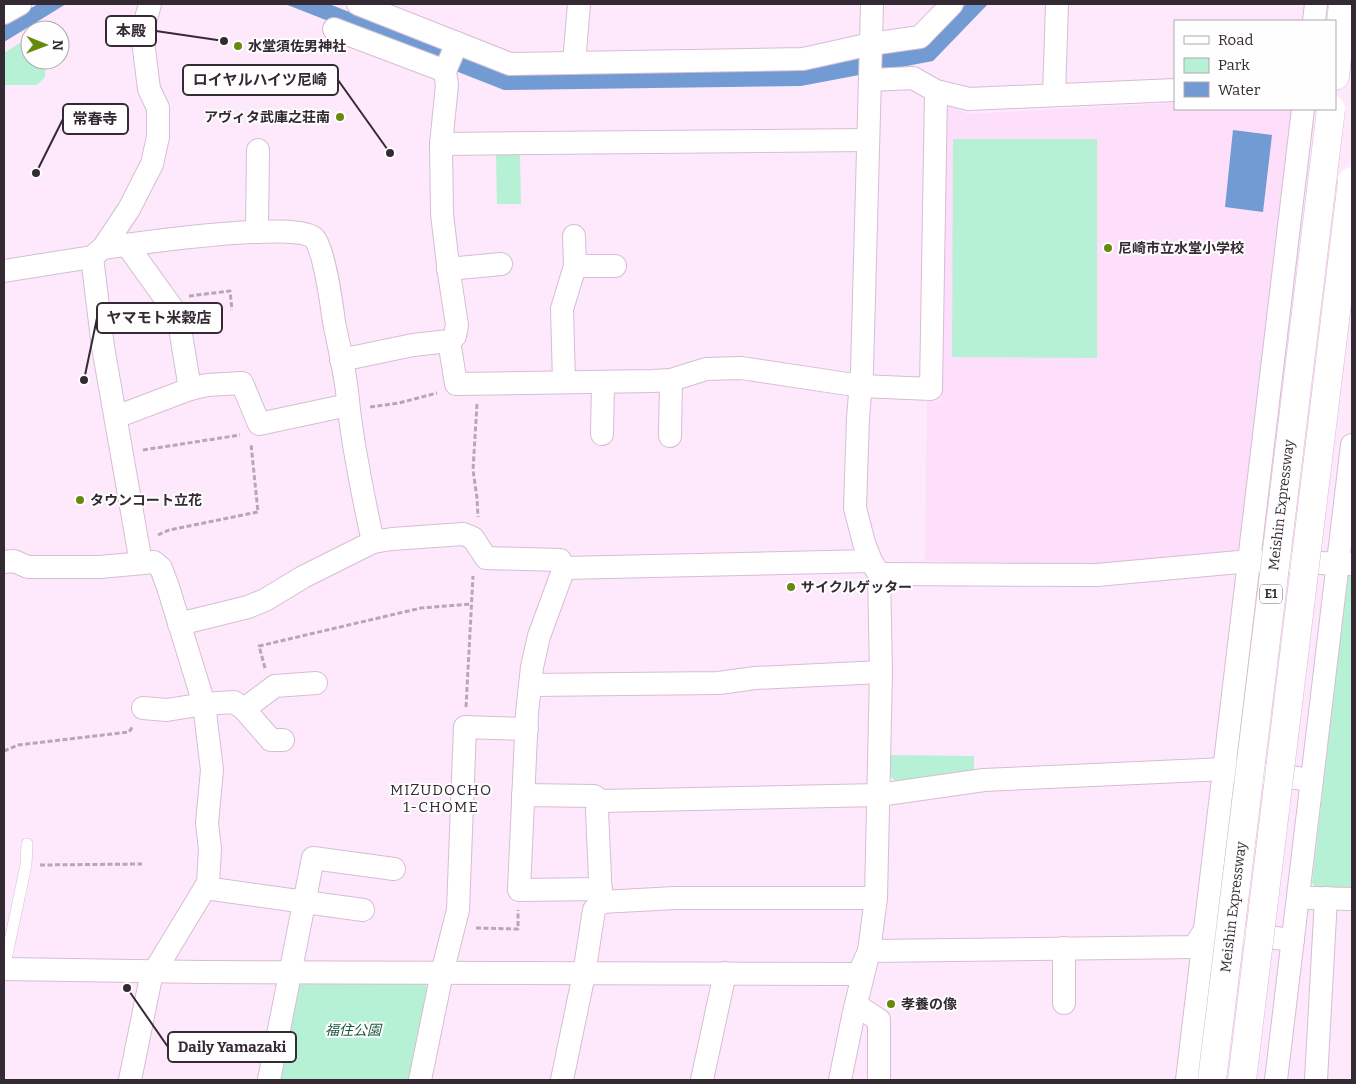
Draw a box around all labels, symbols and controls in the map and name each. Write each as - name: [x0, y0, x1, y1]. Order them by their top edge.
- callout: 本殿: [106, 16, 156, 46]
- north arrow: [20, 20, 70, 70]
- legend: [1174, 20, 1336, 110]
- text: 本殿: [116, 22, 146, 40]
- text: Road: [1218, 31, 1253, 49]
- place label: 水堂須佐男神社: [248, 38, 346, 55]
- text: N: [49, 40, 66, 51]
- marker: 水堂須佐男神社: [232, 40, 244, 52]
- text: Park: [1218, 56, 1250, 74]
- callout: ロイヤルハイツ尼崎: [183, 65, 338, 95]
- text: ロイヤルハイツ尼崎: [193, 71, 327, 89]
- text: Water: [1218, 81, 1261, 99]
- callout: 常春寺: [63, 104, 128, 134]
- place label: アヴィタ武庫之荘南: [204, 109, 330, 126]
- text: 常春寺: [72, 110, 118, 128]
- marker: アヴィタ武庫之荘南: [334, 111, 346, 123]
- place label: 尼崎市立水堂小学校: [1118, 240, 1244, 257]
- marker: 尼崎市立水堂小学校: [1102, 242, 1114, 254]
- callout: ヤマモト米穀店: [97, 303, 222, 333]
- text: ヤマモト米穀店: [106, 309, 212, 327]
- street label: Meishin Expressway: [1265, 438, 1298, 571]
- place label: タウンコート立花: [90, 492, 202, 509]
- marker: タウンコート立花: [74, 494, 86, 506]
- place label: サイクルゲッター: [801, 579, 912, 596]
- marker: サイクルゲッター: [785, 581, 797, 593]
- road number: E1: [1260, 584, 1282, 604]
- district label: MIZUDOCHO 1-CHOME: [390, 781, 492, 816]
- street label: Meishin Expressway: [1217, 840, 1250, 973]
- place label: 孝養の像: [901, 996, 957, 1013]
- marker: 孝養の像: [885, 998, 897, 1010]
- park label: 福住公園: [325, 1022, 383, 1039]
- callout: Daily Yamazaki: [168, 1032, 296, 1062]
- text: Daily Yamazaki: [178, 1038, 286, 1056]

